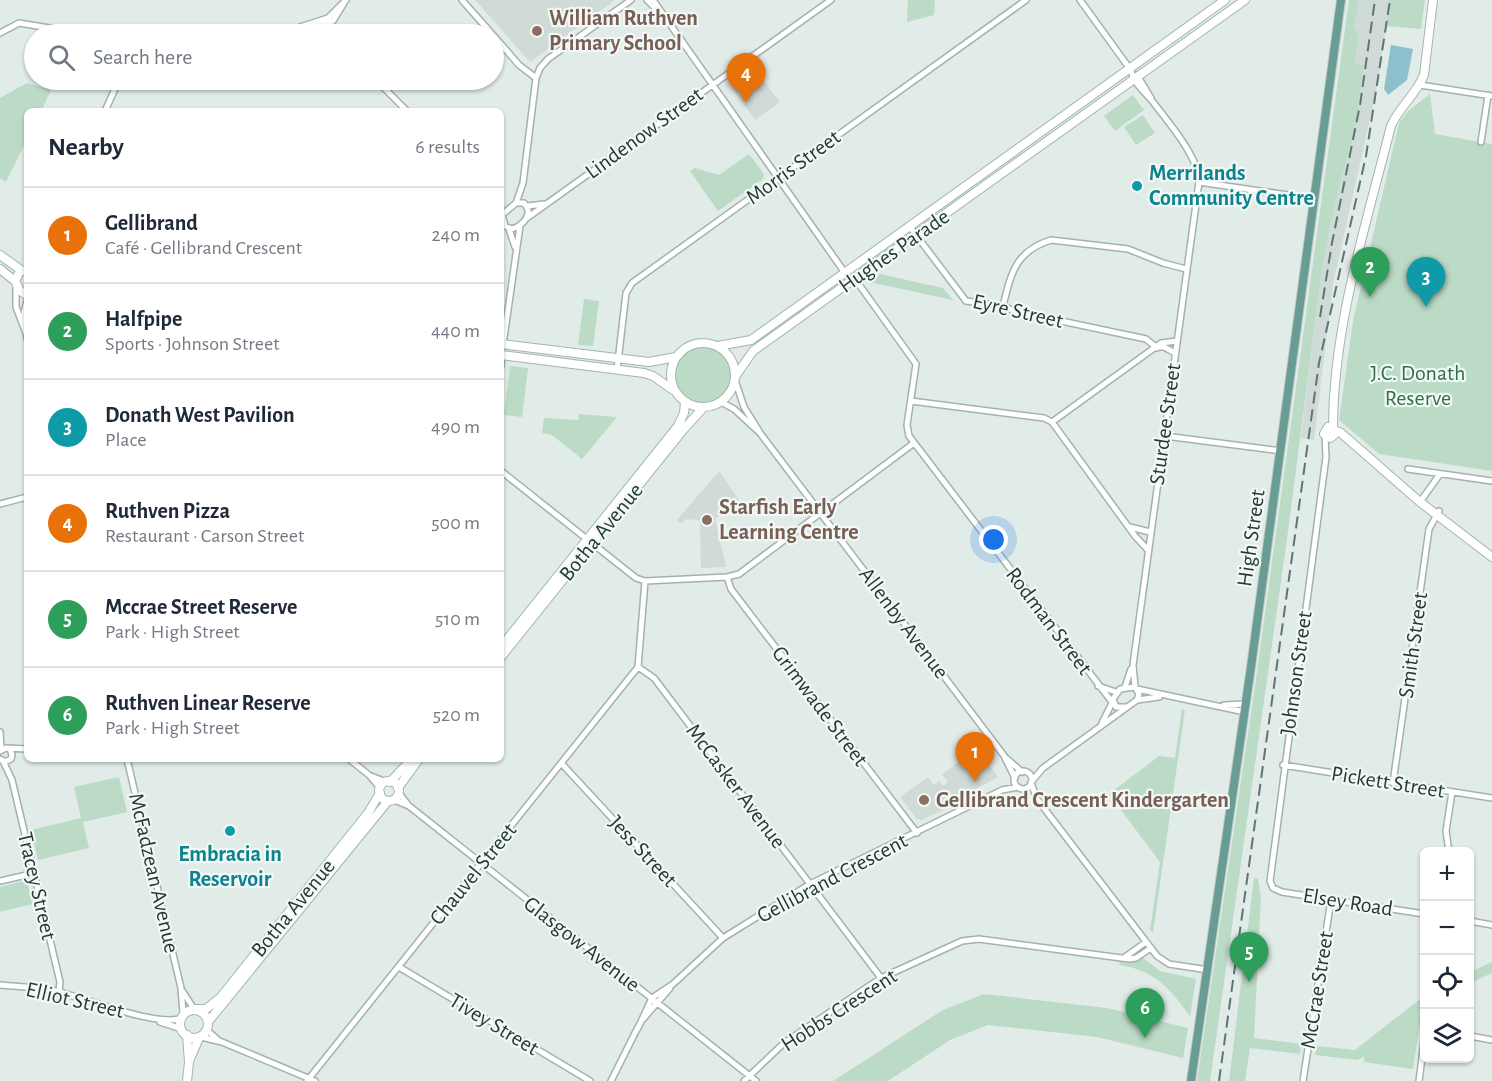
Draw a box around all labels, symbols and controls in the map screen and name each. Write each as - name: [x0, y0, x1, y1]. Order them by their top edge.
- place label: William Ruthven Primary School: [549, 7, 698, 55]
- search box: [24, 24, 504, 90]
- marker: William Ruthven Primary School: [530, 24, 544, 38]
- icon: search: [45, 41, 78, 74]
- text: Search here: [93, 46, 192, 68]
- pin: 4: [726, 54, 766, 103]
- street label: Lindenow Street: [581, 83, 707, 183]
- street label: Morris Street: [742, 126, 844, 208]
- text: Nearby: [48, 134, 124, 160]
- text: 6 results: [415, 137, 480, 157]
- place label: Merrilands Community Centre: [1149, 162, 1314, 210]
- marker: Merrilands Community Centre: [1130, 179, 1144, 193]
- street label: Hughes Parade: [835, 205, 953, 297]
- text: Gellibrand: [105, 212, 198, 234]
- text: 1: [64, 225, 71, 245]
- text: 240 m: [431, 225, 480, 245]
- text: Café · Gellibrand Crescent: [105, 238, 302, 258]
- pin: 2: [1350, 248, 1390, 297]
- pin: 3: [1406, 258, 1446, 307]
- street label: Eyre Street: [971, 290, 1065, 332]
- text: Halfpipe: [105, 308, 182, 330]
- text: 2: [63, 321, 72, 341]
- text: 440 m: [431, 321, 480, 341]
- text: Sports · Johnson Street: [105, 334, 280, 354]
- street label: Sturdee Street: [1146, 362, 1184, 486]
- park label: J.C. Donath Reserve: [1370, 362, 1466, 409]
- text: Donath West Pavilion: [105, 404, 295, 426]
- text: 3: [63, 417, 72, 437]
- text: 490 m: [431, 417, 480, 437]
- text: Place: [105, 430, 146, 450]
- street label: Botha Avenue: [555, 479, 647, 585]
- street label: High Street: [1233, 488, 1269, 588]
- place label: Starfish Early Learning Centre: [719, 496, 859, 543]
- text: Ruthven Pizza: [105, 500, 230, 522]
- text: 4: [62, 513, 73, 533]
- text: 500 m: [431, 513, 480, 533]
- marker: Starfish Early Learning Centre: [700, 513, 714, 527]
- your location: [979, 525, 1008, 554]
- text: Restaurant · Carson Street: [105, 526, 304, 546]
- street label: Allenby Avenue: [855, 563, 953, 683]
- street label: Rodman Street: [1002, 563, 1096, 679]
- street label: Smith Street: [1395, 591, 1431, 699]
- text: Mccrae Street Reserve: [105, 596, 297, 618]
- text: 5: [63, 609, 72, 629]
- text: 510 m: [435, 609, 480, 629]
- street label: Johnson Street: [1276, 609, 1316, 737]
- text: Park · High Street: [105, 622, 240, 642]
- street label: Grimwade Street: [768, 642, 872, 770]
- text: Ruthven Linear Reserve: [105, 692, 311, 714]
- text: 6: [63, 705, 72, 725]
- text: 520 m: [433, 705, 480, 725]
- text: Park · High Street: [105, 718, 240, 738]
- street label: McCasker Avenue: [682, 720, 790, 852]
- pin: 1: [956, 732, 994, 782]
- street label: Pickett Street: [1330, 762, 1446, 802]
- place label: Gellibrand Crescent Kindergarten: [936, 789, 1229, 811]
- street label: McFadzean Avenue: [125, 791, 183, 955]
- marker: Gellibrand Crescent Kindergarten: [917, 793, 931, 807]
- street label: Jess Street: [605, 811, 681, 891]
- street label: Chauvel Street: [425, 819, 521, 929]
- marker: Embracia in Reservoir: [223, 824, 237, 838]
- street label: Gellibrand Crescent: [753, 829, 911, 927]
- street label: Tracey Street: [14, 830, 60, 942]
- place label: Embracia in Reservoir: [178, 843, 282, 890]
- map controls: [1420, 847, 1474, 1063]
- button: +: [1420, 847, 1474, 901]
- street label: Botha Avenue: [247, 855, 339, 961]
- street label: Elsey Road: [1301, 884, 1395, 920]
- street label: Glasgow Avenue: [520, 892, 644, 996]
- button: −: [1420, 901, 1474, 955]
- street label: McCrae Street: [1297, 930, 1337, 1050]
- pin: 5: [1230, 932, 1268, 982]
- button: locate: [1420, 955, 1474, 1009]
- street label: Hobbs Crescent: [777, 965, 901, 1055]
- street label: Elliot Street: [24, 978, 126, 1022]
- pin: 6: [1126, 988, 1164, 1038]
- street label: Tivey Street: [445, 989, 543, 1059]
- button: layers: [1420, 1009, 1474, 1063]

